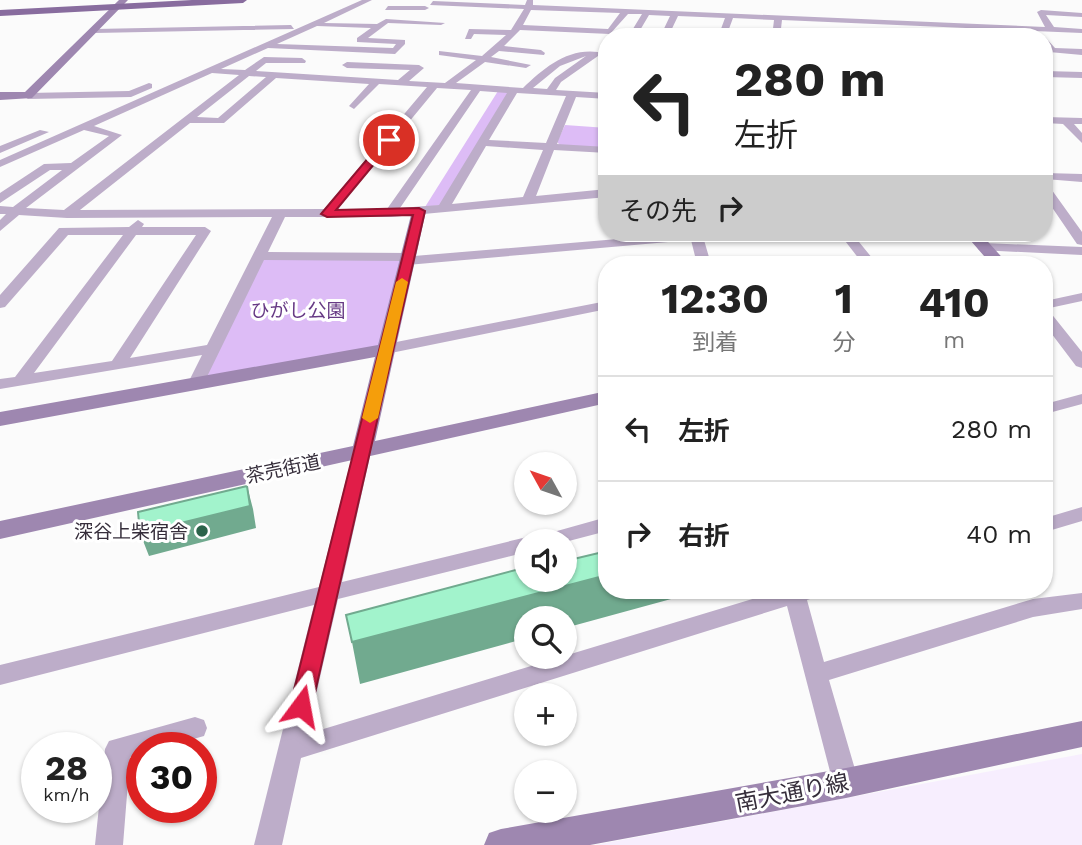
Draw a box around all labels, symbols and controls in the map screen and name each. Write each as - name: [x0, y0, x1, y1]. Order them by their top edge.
- text: 280 m: [734, 50, 886, 108]
- icon: left: [619, 56, 710, 147]
- pin: [359, 110, 419, 170]
- text: 左折: [734, 116, 798, 154]
- icon: arrive: [370, 121, 408, 159]
- icon: right: [711, 189, 749, 227]
- text: その先: [619, 196, 697, 226]
- text: 12:30: [661, 274, 769, 323]
- text: 1: [835, 274, 853, 323]
- text: 410: [918, 278, 990, 327]
- park label: ひがし公園: [250, 299, 346, 322]
- text: m: [943, 327, 965, 354]
- text: 到着: [692, 329, 738, 356]
- text: 分: [832, 329, 855, 356]
- icon: left: [619, 410, 657, 448]
- text: 280 m: [951, 414, 1032, 444]
- text: 左折: [678, 416, 730, 446]
- street label: 茶売街道: [243, 450, 323, 488]
- north arrow: [514, 452, 578, 514]
- map controls: [514, 452, 577, 823]
- icon: right: [619, 515, 657, 553]
- text: 40 m: [966, 519, 1032, 549]
- place label: 深谷上柴宿舎: [74, 520, 188, 543]
- text: 右折: [678, 521, 730, 551]
- marker: 深谷上柴宿舎: [194, 523, 210, 539]
- button: sound: [514, 529, 577, 592]
- button: search: [514, 606, 577, 669]
- position arrow: [264, 669, 338, 743]
- button: +: [514, 683, 577, 746]
- speed limit sign: 30: [126, 732, 217, 823]
- text: 28: [45, 747, 88, 789]
- button: −: [514, 760, 577, 823]
- street label: 南大通り線: [733, 769, 851, 817]
- text: km/h: [43, 784, 90, 805]

